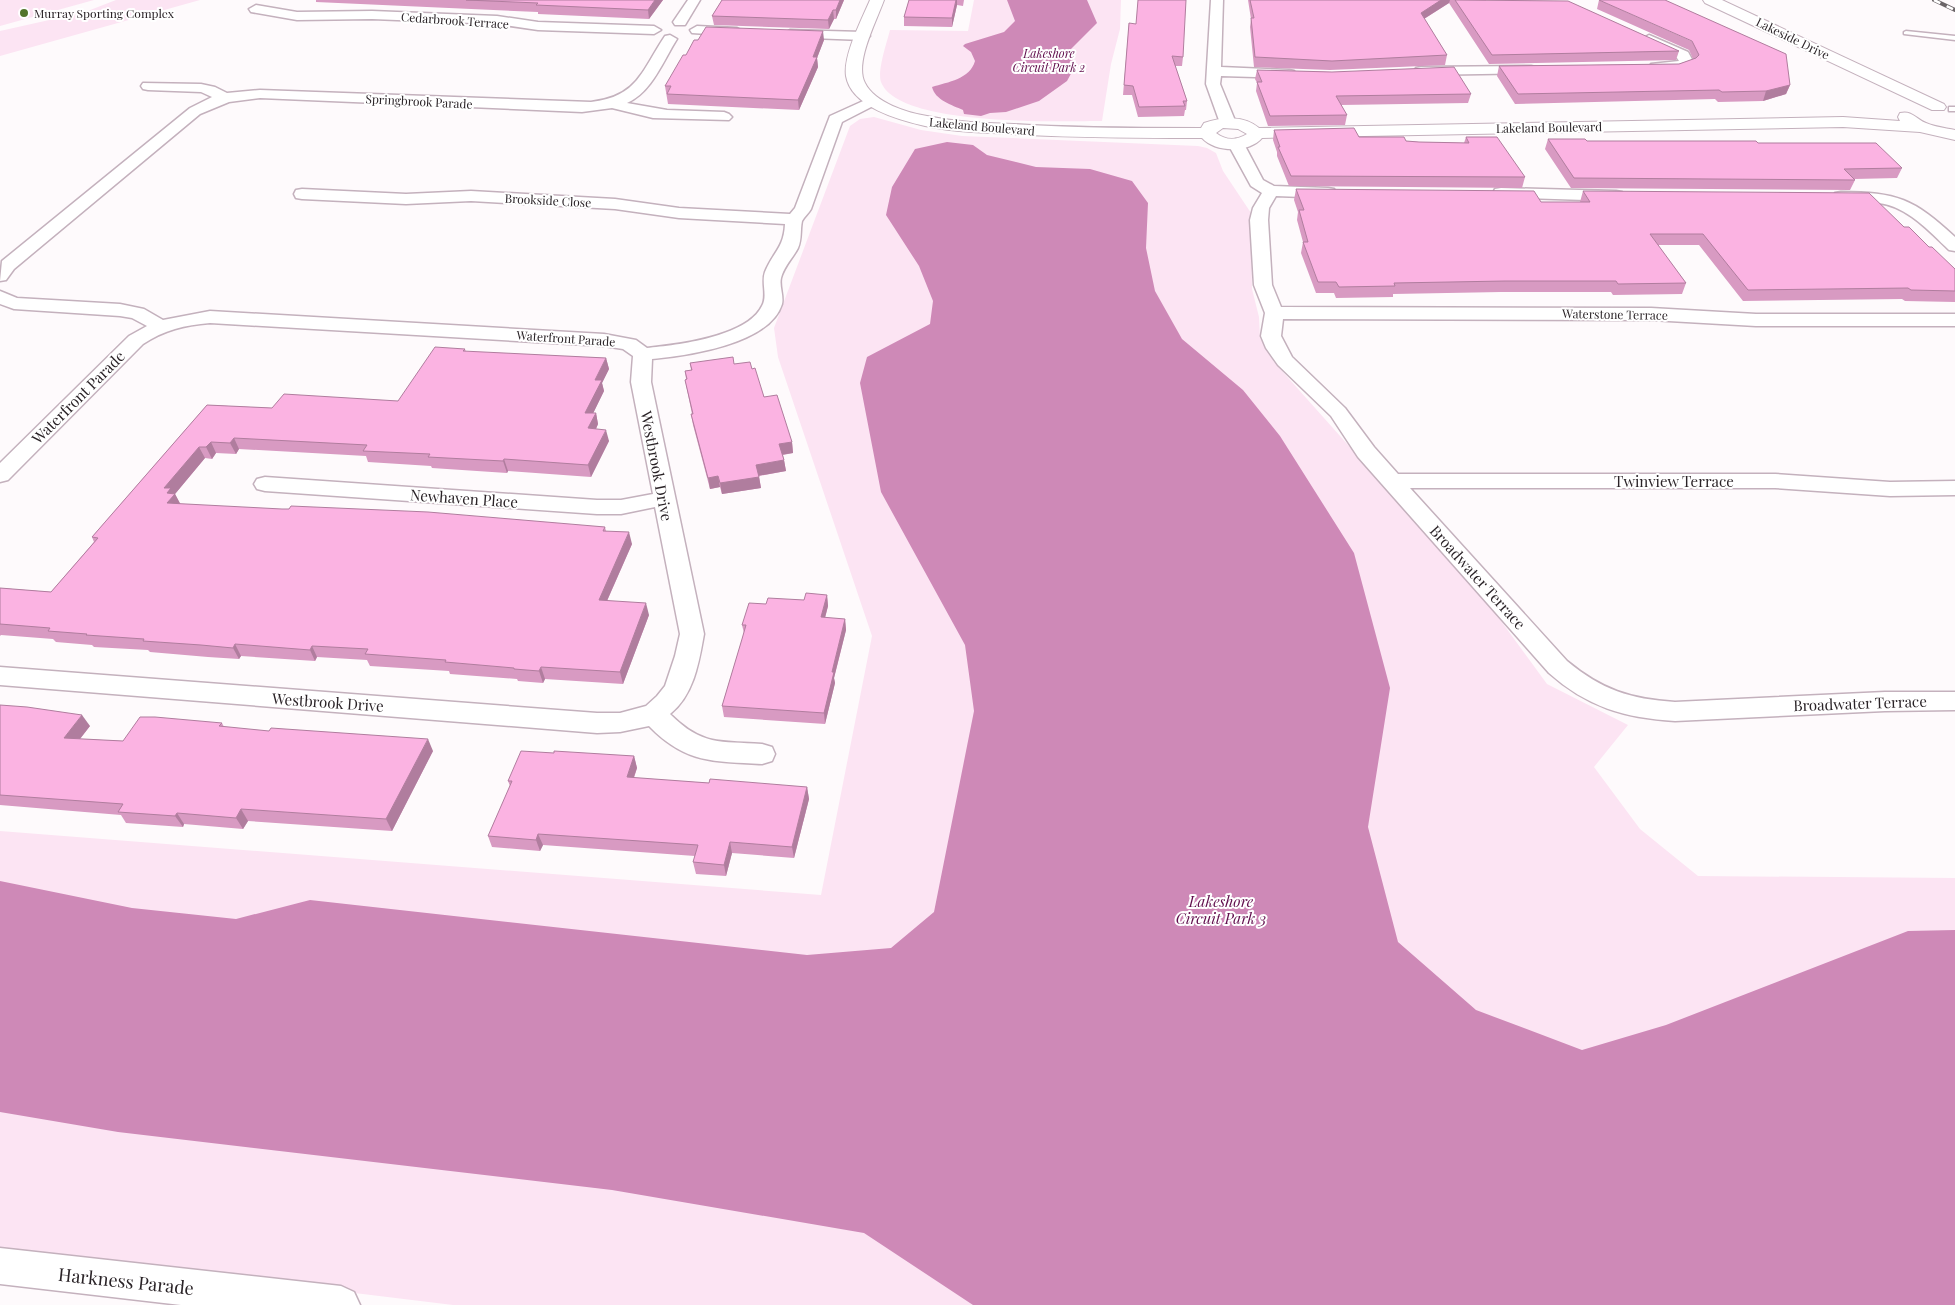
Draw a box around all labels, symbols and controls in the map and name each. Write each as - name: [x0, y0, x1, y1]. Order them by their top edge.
- place label: Murray Sporting Complex: [34, 5, 175, 21]
- marker: Murray Sporting Complex: [18, 7, 30, 19]
- street label: Cedarbrook Terrace: [401, 8, 509, 32]
- street label: Lakeside Drive: [1754, 13, 1832, 63]
- park label: Lakeshore Circuit Park 2: [1013, 45, 1085, 75]
- street label: Springbrook Parade: [365, 90, 473, 112]
- street label: Lakeland Boulevard: [928, 113, 1036, 139]
- street label: Lakeland Boulevard: [1496, 118, 1602, 136]
- street label: Brookside Close: [504, 190, 592, 210]
- street label: Waterstone Terrace: [1561, 305, 1668, 323]
- street label: Waterfront Parade: [515, 326, 616, 349]
- street label: Waterfront Parade: [26, 346, 129, 449]
- street label: Westbrook Drive: [636, 408, 677, 523]
- street label: Twinview Terrace: [1614, 471, 1734, 491]
- street label: Newhaven Place: [409, 484, 519, 512]
- street label: Broadwater Terrace: [1426, 521, 1530, 633]
- street label: Westbrook Drive: [271, 688, 384, 716]
- street label: Broadwater Terrace: [1793, 691, 1927, 715]
- park label: Lakeshore Circuit Park 3: [1176, 891, 1266, 928]
- street label: Harkness Parade: [57, 1262, 195, 1300]

